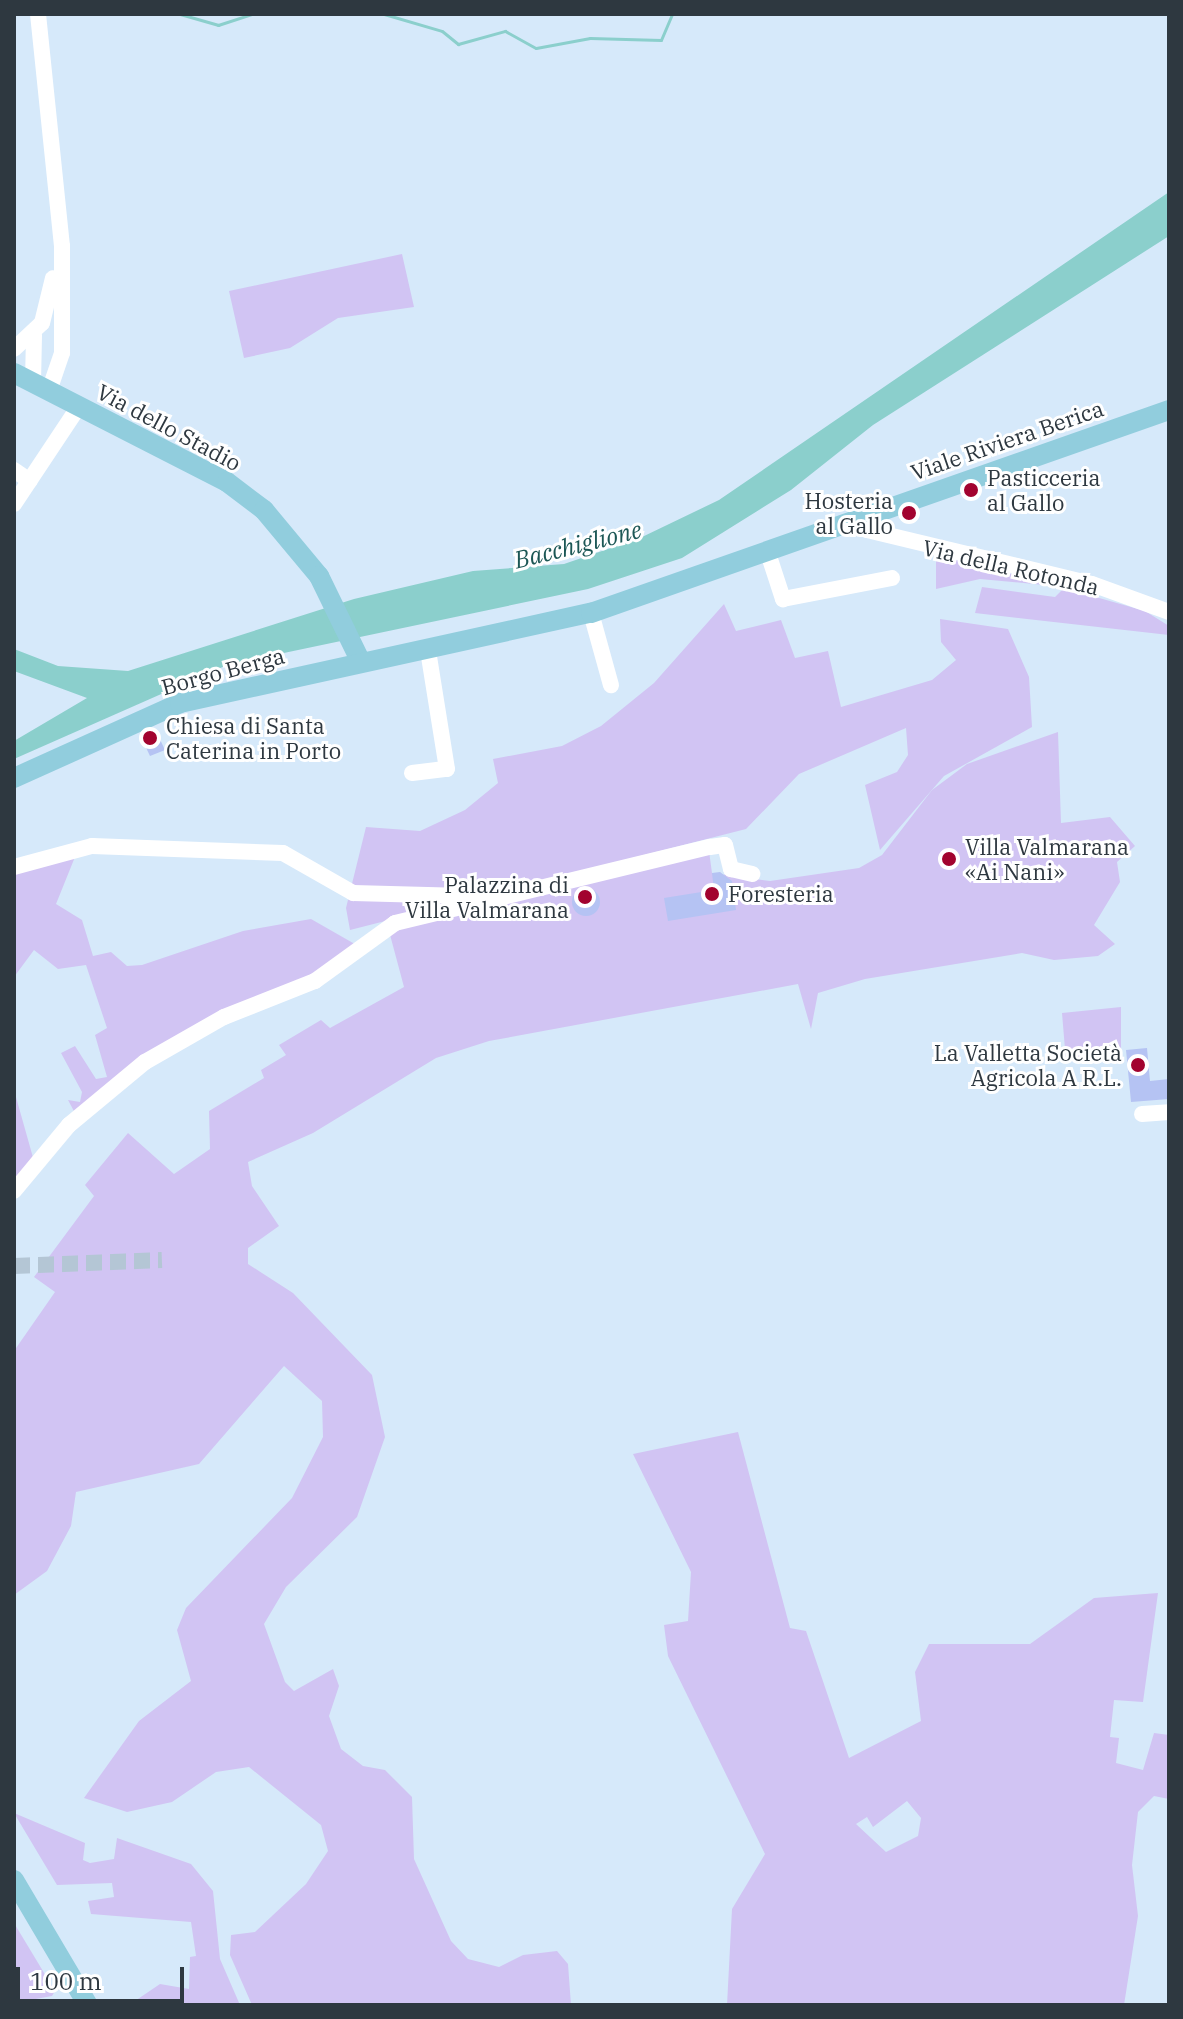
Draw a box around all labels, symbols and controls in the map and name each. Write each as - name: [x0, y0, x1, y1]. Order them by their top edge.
- street label: Via dello Stadio: [92, 378, 246, 476]
- street label: Viale Riviera Berica: [907, 395, 1107, 485]
- place label: Pasticceria al Gallo: [987, 464, 1100, 516]
- marker: Pasticceria al Gallo: [962, 481, 980, 499]
- place label: Hosteria al Gallo: [804, 487, 893, 538]
- marker: Hosteria al Gallo: [900, 504, 918, 522]
- water label: Bacchiglione: [511, 515, 645, 575]
- street label: Via della Rotonda: [920, 534, 1102, 600]
- street label: Borgo Berga: [159, 642, 287, 700]
- place label: Chiesa di Santa Caterina in Porto: [166, 712, 341, 764]
- marker: Chiesa di Santa Caterina in Porto: [141, 729, 159, 747]
- place label: Villa Valmarana «Ai Nani»: [965, 833, 1129, 884]
- marker: Villa Valmarana «Ai Nani»: [940, 850, 958, 868]
- place label: Palazzina di Villa Valmarana: [405, 871, 569, 922]
- place label: Foresteria: [728, 881, 834, 907]
- marker: Foresteria: [703, 885, 721, 903]
- marker: Palazzina di Villa Valmarana: [576, 888, 594, 906]
- place label: La Valletta Società Agricola A R.L.: [934, 1039, 1122, 1090]
- marker: La Valletta Società Agricola A R.L.: [1129, 1056, 1147, 1074]
- scale bar: [20, 1951, 188, 2001]
- text: 100 m: [30, 1965, 102, 1997]

